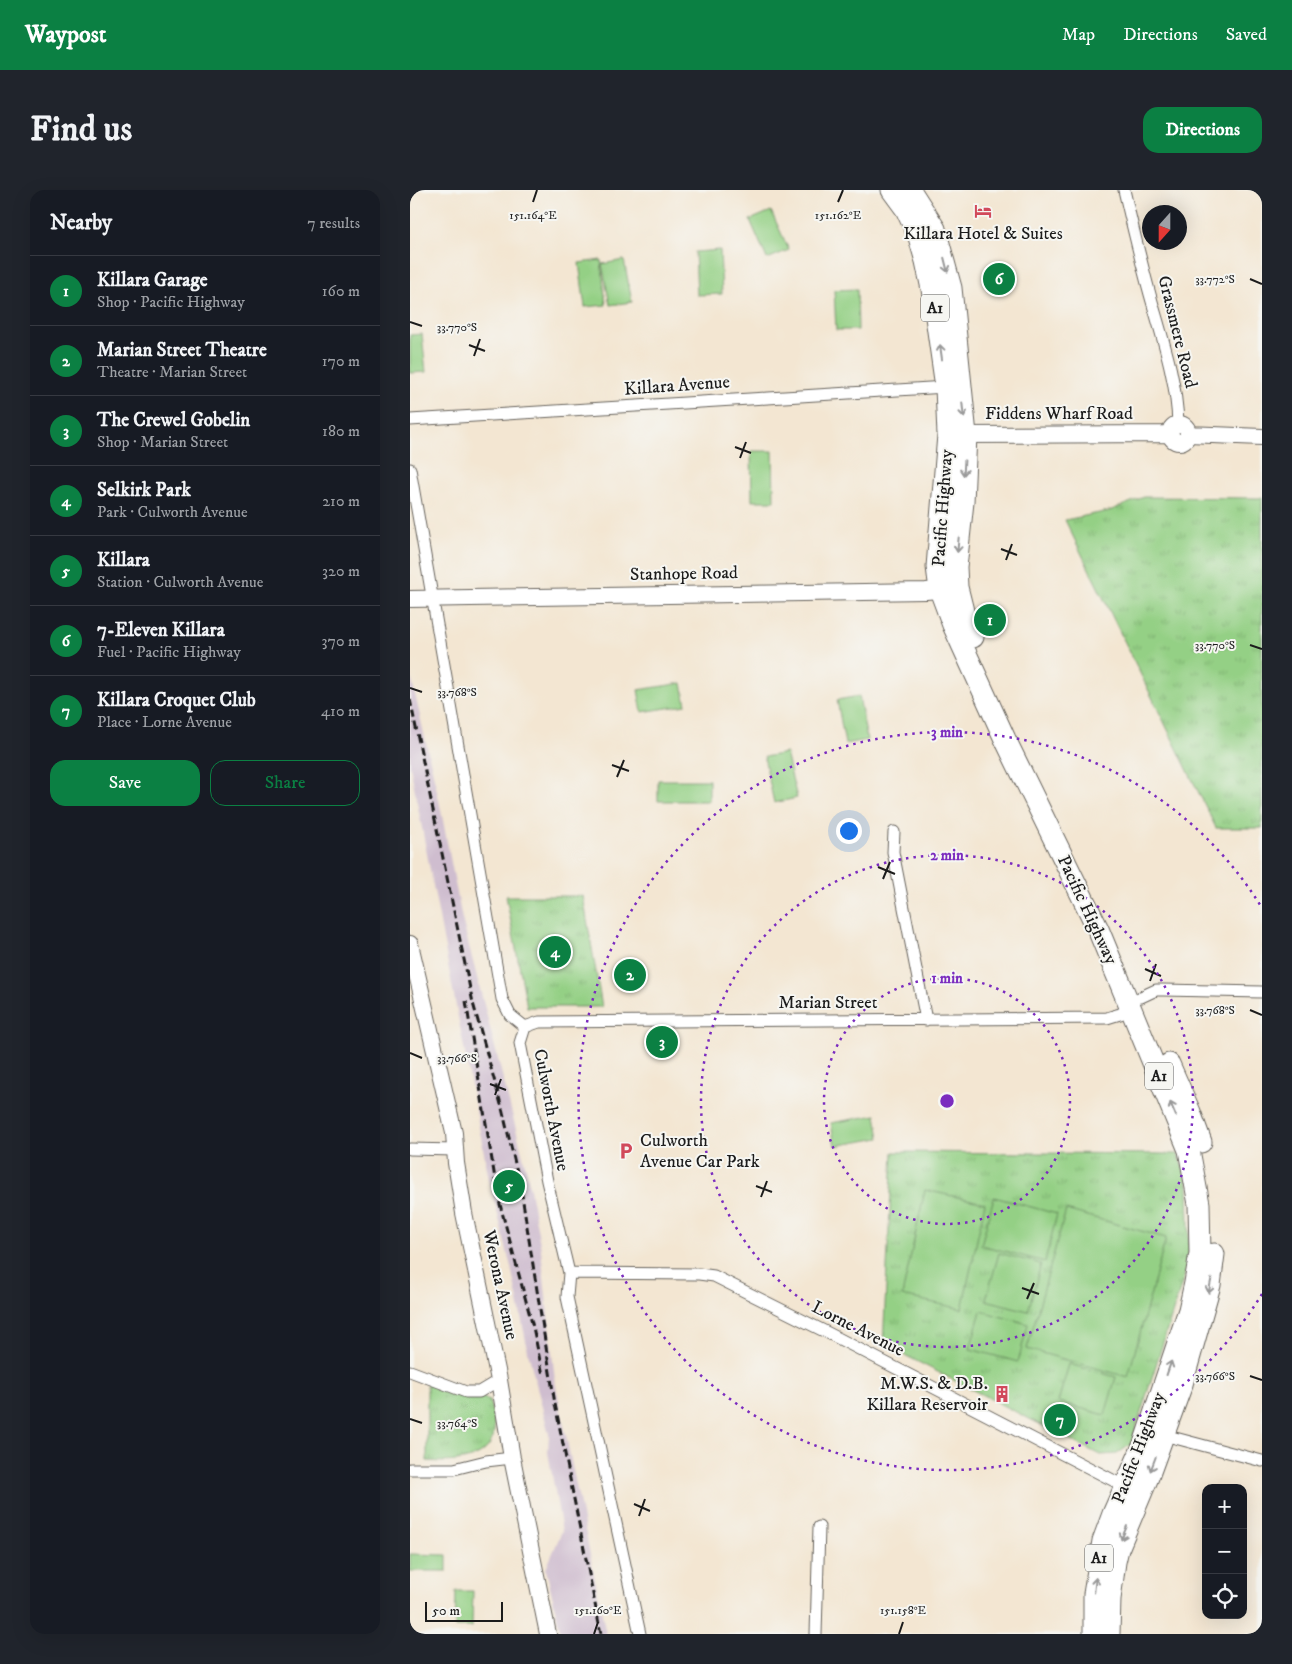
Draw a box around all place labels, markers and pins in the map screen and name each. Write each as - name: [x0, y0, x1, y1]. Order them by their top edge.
- hotel icon: Killara Hotel & Suites: [973, 201, 993, 221]
- place label: Killara Hotel & Suites: [903, 223, 1063, 245]
- pin: 6: [983, 260, 1015, 298]
- pin: 1: [974, 601, 1006, 639]
- pin: 4: [539, 933, 571, 971]
- pin: 2: [614, 956, 646, 994]
- pin: 3: [646, 1023, 678, 1061]
- centre of rings: [938, 1092, 956, 1110]
- place label: Culworth Avenue Car Park: [640, 1130, 760, 1173]
- parking icon: Culworth Avenue Car Park: [616, 1141, 636, 1161]
- pin: 5: [493, 1167, 525, 1205]
- place label: M.W.S. & D.B. Killara Reservoir: [866, 1373, 988, 1416]
- building icon: M.W.S. & D.B. Killara Reservoir: [992, 1384, 1012, 1404]
- pin: 7: [1044, 1401, 1076, 1439]

